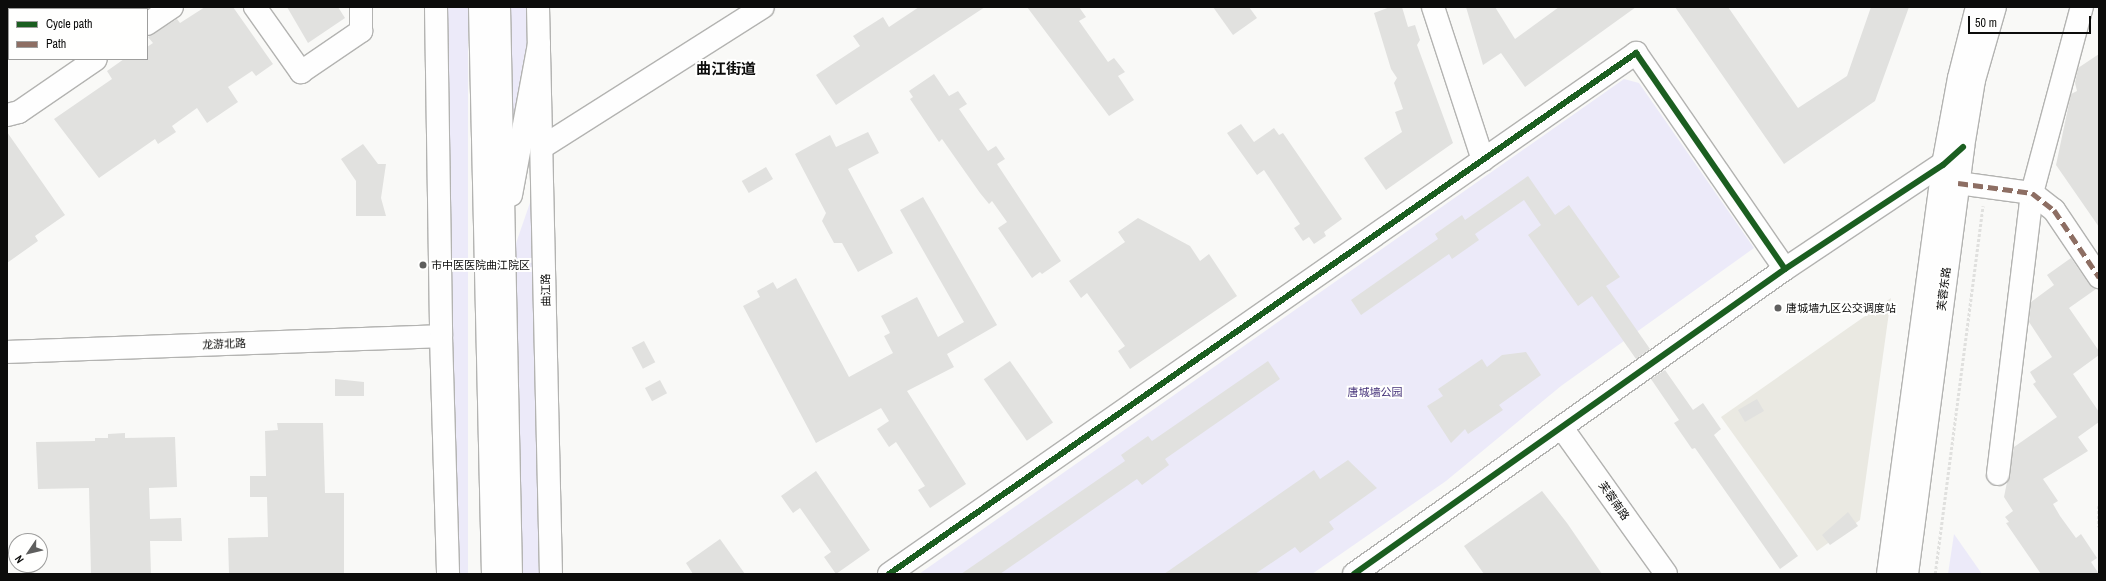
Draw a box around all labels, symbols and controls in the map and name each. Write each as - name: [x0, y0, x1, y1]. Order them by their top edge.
- legend: [8, 8, 148, 60]
- scale bar: [1970, 8, 2093, 34]
- text: 50 m: [1975, 15, 1997, 31]
- text: Cycle path: [46, 16, 93, 32]
- text: Path: [46, 36, 66, 52]
- district label: 曲江街道: [696, 60, 756, 78]
- place label: 市中医医院曲江院区: [431, 258, 530, 272]
- marker: 市中医医院曲江院区: [418, 260, 428, 270]
- street label: 芙蓉东路: [1935, 266, 1953, 312]
- street label: 曲江路: [539, 273, 553, 307]
- place label: 唐城墙九区公交调度站: [1786, 301, 1896, 315]
- marker: 唐城墙九区公交调度站: [1773, 303, 1783, 313]
- street label: 龙游北路: [202, 337, 246, 351]
- park label: 唐城墙公园: [1348, 385, 1402, 399]
- street label: 芙蓉南路: [1596, 479, 1632, 523]
- north arrow: [8, 533, 48, 573]
- text: N: [11, 553, 27, 566]

